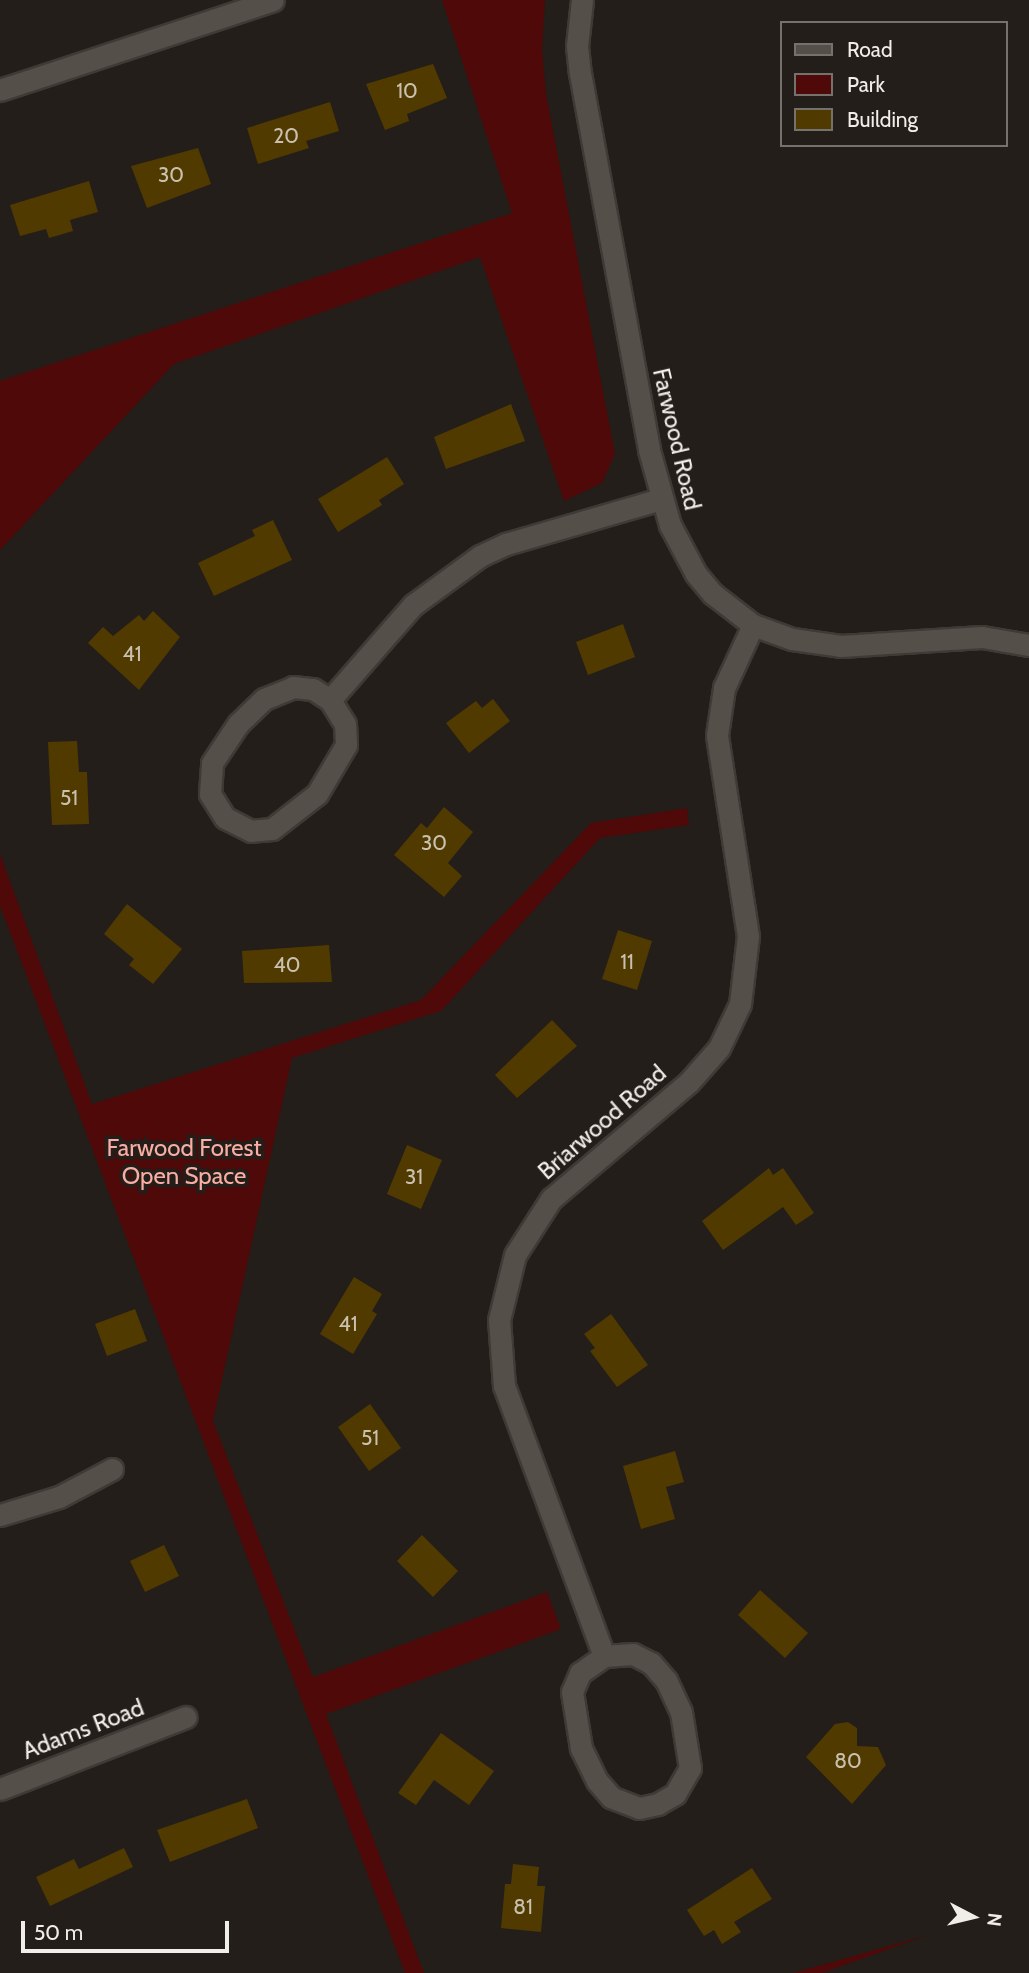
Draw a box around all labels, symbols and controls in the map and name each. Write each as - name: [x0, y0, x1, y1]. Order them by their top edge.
- legend: [780, 21, 1008, 147]
- text: Road: [847, 37, 893, 62]
- text: Park: [847, 72, 885, 97]
- house number: 10: [396, 78, 418, 104]
- text: Building: [847, 107, 918, 132]
- house number: 20: [273, 123, 299, 149]
- house number: 30: [158, 162, 184, 188]
- street label: Farwood Road: [647, 365, 707, 513]
- house number: 41: [123, 641, 141, 667]
- house number: 51: [60, 785, 78, 811]
- house number: 30: [421, 830, 447, 856]
- house number: 11: [620, 949, 634, 975]
- house number: 40: [274, 952, 300, 978]
- street label: Briarwood Road: [532, 1059, 672, 1185]
- park label: Farwood Forest Open Space: [107, 1134, 261, 1190]
- house number: 31: [405, 1164, 423, 1190]
- house number: 41: [339, 1311, 357, 1337]
- house number: 51: [361, 1425, 379, 1451]
- street label: Adams Road: [18, 1693, 148, 1765]
- house number: 80: [834, 1748, 862, 1774]
- north arrow: [938, 1882, 1008, 1952]
- house number: 81: [513, 1894, 533, 1920]
- scale bar: [24, 1906, 233, 1950]
- text: N: [982, 1912, 1007, 1928]
- text: 50 m: [34, 1920, 83, 1945]

